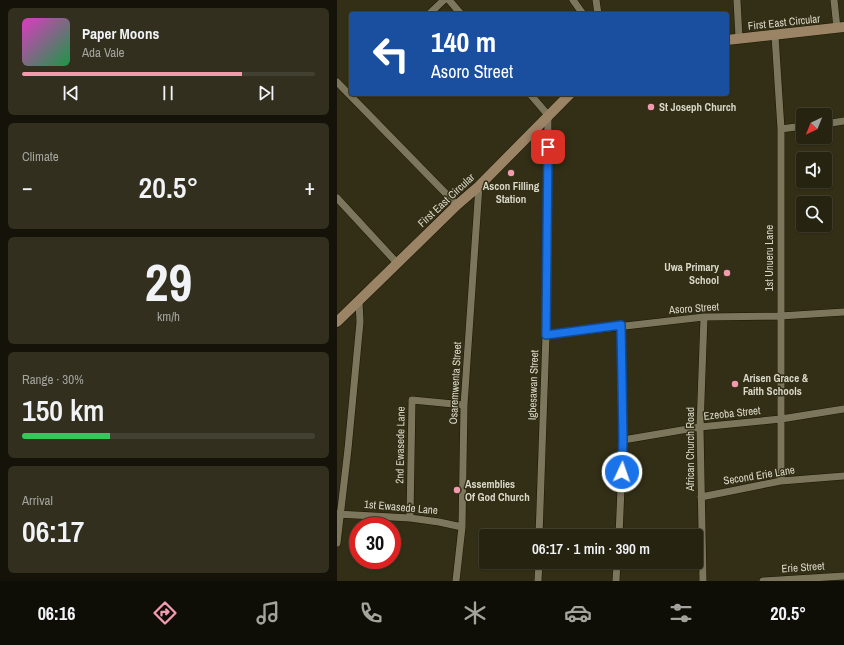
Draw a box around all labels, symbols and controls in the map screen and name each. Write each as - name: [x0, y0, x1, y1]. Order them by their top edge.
- street label: First East Circular: [747, 11, 821, 33]
- text: Paper Moons: [82, 23, 159, 44]
- text: 140 m: [431, 23, 496, 61]
- icon: left: [365, 28, 417, 80]
- text: Ada Vale: [82, 44, 124, 61]
- text: Asoro Street: [431, 59, 513, 84]
- icon: previous: [60, 82, 82, 104]
- icon: pause: [157, 82, 179, 104]
- icon: next: [255, 82, 277, 104]
- place label: St Joseph Church: [659, 100, 736, 114]
- marker: St Joseph Church: [646, 102, 656, 112]
- north arrow: [796, 108, 832, 144]
- map controls: [796, 108, 832, 232]
- pin: [531, 130, 565, 164]
- icon: arrive: [537, 136, 559, 158]
- text: Climate: [22, 148, 59, 165]
- button: sound: [796, 152, 832, 188]
- text: 20.5°: [139, 167, 198, 207]
- marker: Ascon Filling Station: [506, 168, 516, 178]
- street label: First East Circular: [415, 170, 477, 230]
- text: −: [22, 172, 33, 202]
- text: +: [304, 172, 315, 202]
- place label: Ascon Filling Station: [483, 179, 540, 206]
- button: search: [796, 196, 832, 232]
- street label: 1st Unueru Lane: [762, 225, 776, 291]
- text: 29: [145, 247, 192, 317]
- place label: Uwa Primary School: [664, 260, 719, 287]
- marker: Uwa Primary School: [722, 268, 732, 278]
- street label: Asoro Street: [668, 299, 720, 317]
- text: km/h: [157, 308, 180, 325]
- street label: Osaremwenta Street: [446, 341, 464, 425]
- street label: Igbesawan Street: [525, 349, 541, 420]
- text: Range · 30%: [22, 371, 84, 388]
- place label: Arisen Grace & Faith Schools: [743, 371, 809, 398]
- marker: Arisen Grace & Faith Schools: [730, 379, 740, 389]
- text: 150 km: [22, 390, 104, 430]
- street label: Ezeoba Street: [703, 403, 762, 423]
- street label: 2nd Ewasede Lane: [392, 406, 408, 484]
- street label: African Church Road: [683, 407, 697, 492]
- position arrow: [601, 451, 643, 493]
- street label: Second Erie Lane: [722, 462, 796, 488]
- place label: Assemblies Of God Church: [465, 477, 530, 504]
- marker: Assemblies Of God Church: [452, 485, 462, 495]
- text: Arrival: [22, 492, 53, 509]
- street label: 1st Ewasede Lane: [363, 497, 439, 517]
- text: 06:17: [22, 511, 84, 551]
- speed limit sign: 30: [349, 517, 401, 569]
- text: 06:17 · 1 min · 390 m: [532, 538, 650, 559]
- street label: Erie Street: [781, 558, 825, 575]
- icon: directions: [151, 599, 179, 627]
- icon: music: [254, 599, 282, 627]
- icon: phone: [357, 599, 385, 627]
- icon: climate: [461, 599, 489, 627]
- icon: car: [564, 599, 592, 627]
- icon: filters: [667, 599, 695, 627]
- text: 06:16: [38, 601, 75, 626]
- text: 20.5°: [770, 601, 806, 626]

